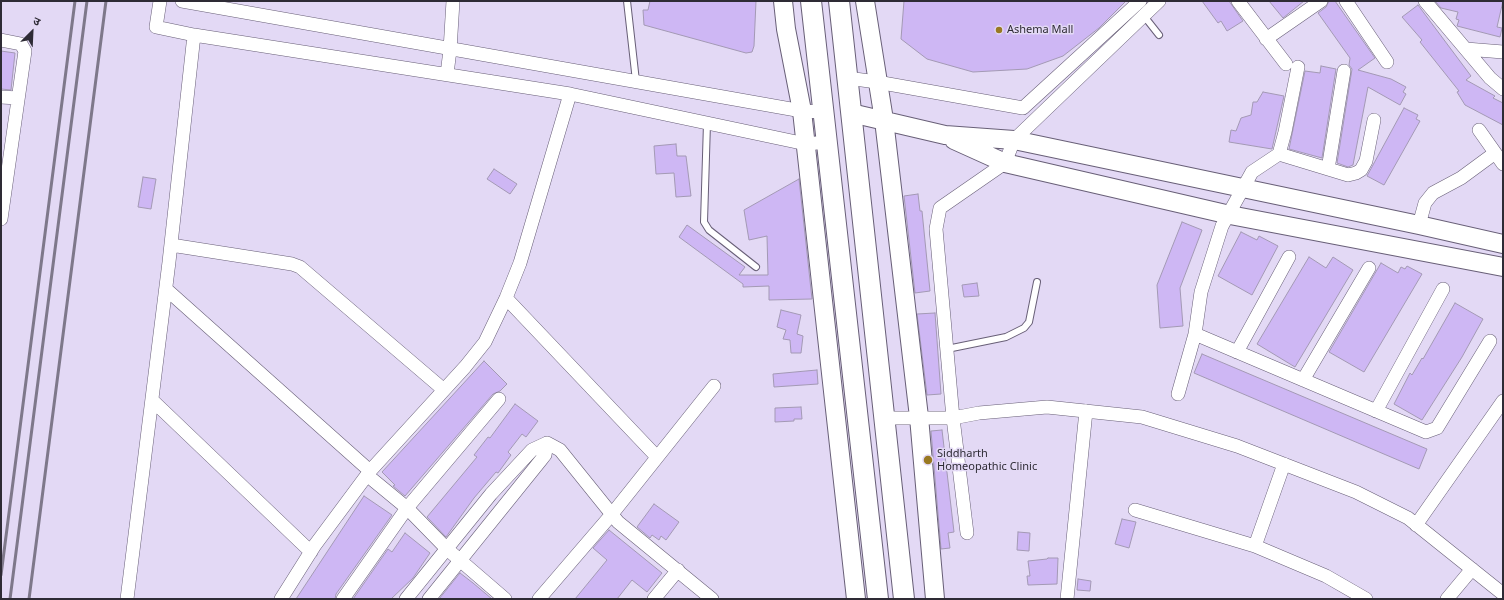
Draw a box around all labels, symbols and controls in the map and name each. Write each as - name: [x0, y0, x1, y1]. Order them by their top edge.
- north arrow: [12, 12, 52, 52]
- text: उ: [31, 12, 43, 29]
- place label: Ashema Mall: [1007, 23, 1073, 37]
- marker: Ashema Mall: [994, 25, 1004, 35]
- place label: Siddharth Homeopathic Clinic: [937, 447, 1037, 473]
- marker: Siddharth Homeopathic Clinic: [922, 454, 934, 466]

